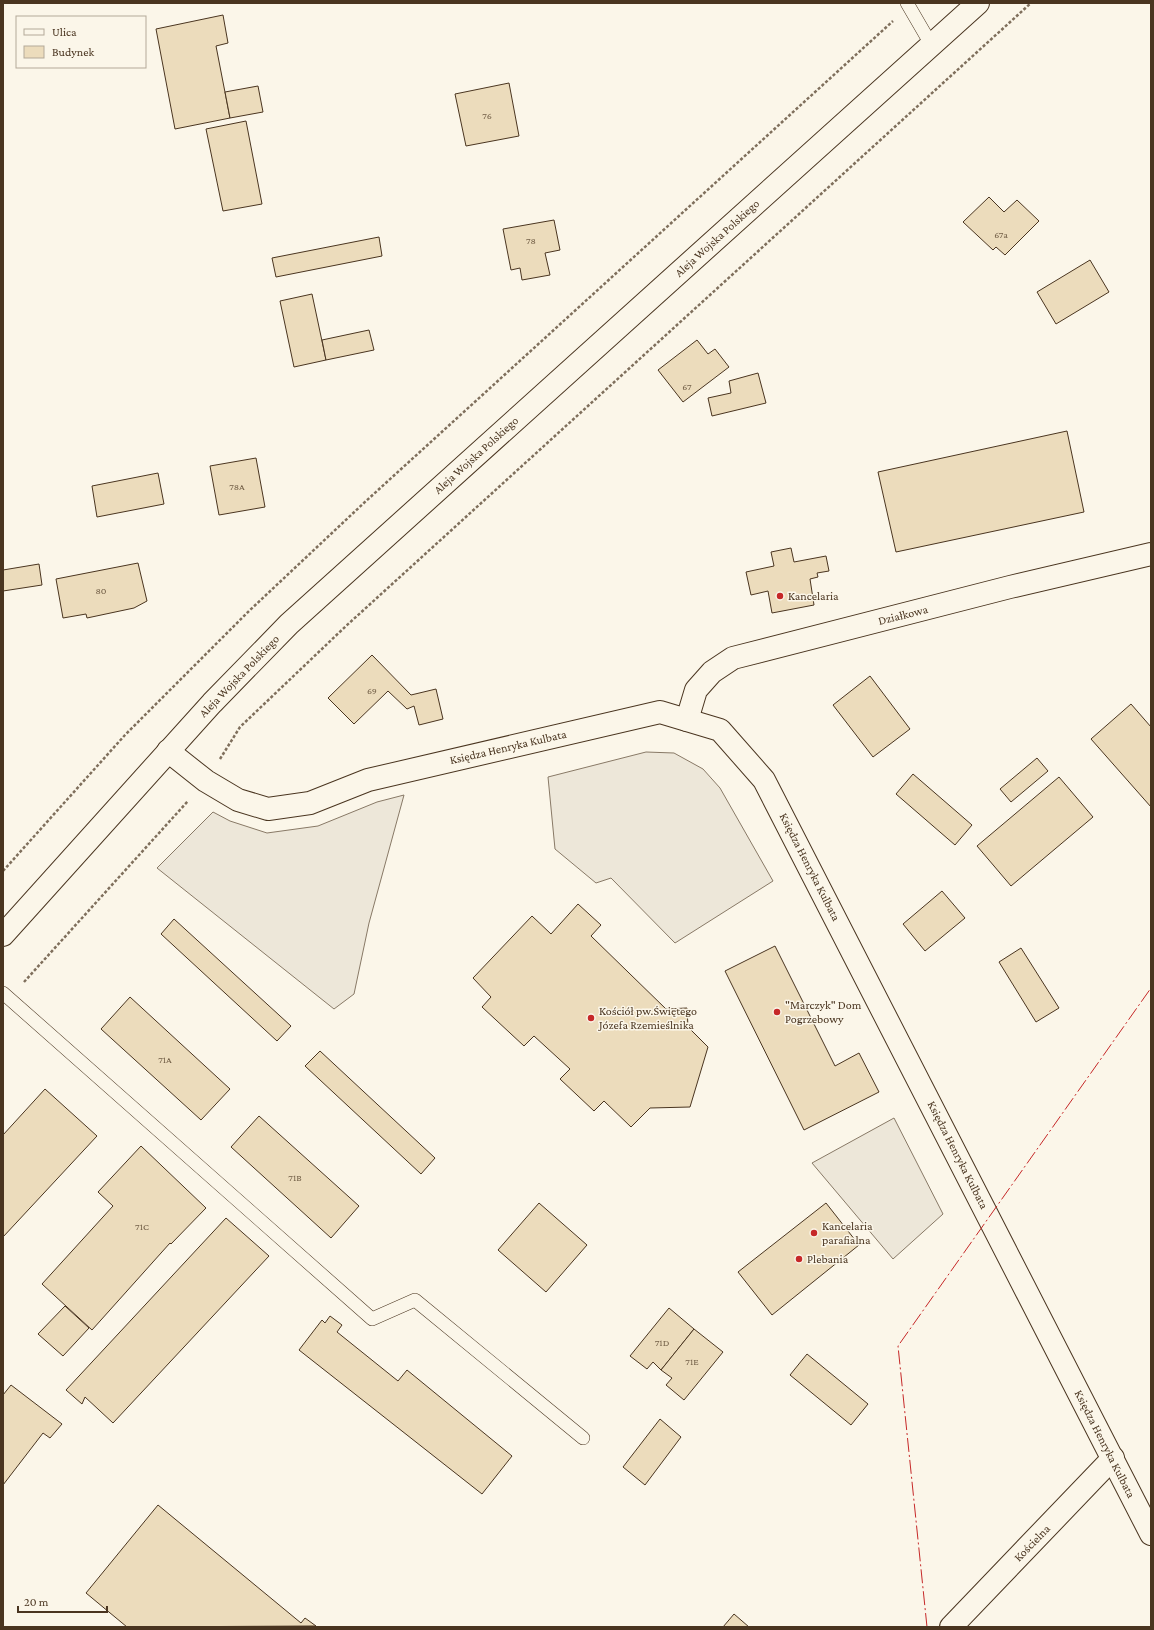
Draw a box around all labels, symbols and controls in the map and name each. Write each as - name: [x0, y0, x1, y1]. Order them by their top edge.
- legend: [16, 16, 146, 68]
- text: Ulica: [52, 25, 77, 39]
- text: Budynek: [52, 45, 95, 59]
- house number: 76: [482, 110, 492, 121]
- street label: Aleja Wojska Polskiego: [672, 196, 762, 280]
- house number: 67a: [994, 229, 1008, 240]
- house number: 78: [526, 235, 536, 246]
- house number: 67: [682, 381, 692, 392]
- street label: Aleja Wojska Polskiego: [431, 413, 521, 497]
- house number: 78A: [229, 481, 245, 492]
- house number: 80: [95, 585, 107, 596]
- place label: Kancelaria: [788, 589, 839, 603]
- marker: Kancelaria: [775, 591, 785, 601]
- street label: Działkowa: [877, 602, 930, 628]
- street label: Aleja Wojska Polskiego: [196, 632, 282, 720]
- house number: 69: [367, 685, 377, 696]
- street label: Księdza Henryka Kulbata: [448, 727, 568, 767]
- street label: Księdza Henryka Kulbata: [777, 811, 844, 924]
- place label: "Marczyk" Dom Pogrzebowy: [785, 998, 862, 1026]
- place label: Kościół pw.Świętego Józefa Rzemieślnika: [598, 1004, 697, 1032]
- marker: "Marczyk" Dom Pogrzebowy: [772, 1007, 782, 1017]
- marker: Kościół pw.Świętego Józefa Rzemieślnika: [586, 1013, 596, 1023]
- house number: 71A: [158, 1054, 172, 1065]
- street label: Księdza Henryka Kulbata: [925, 1099, 992, 1212]
- house number: 71B: [288, 1172, 302, 1183]
- place label: Kancelaria parafialna: [822, 1219, 873, 1247]
- house number: 71C: [135, 1221, 149, 1232]
- marker: Kancelaria parafialna: [809, 1228, 819, 1238]
- place label: Plebania: [807, 1252, 849, 1266]
- marker: Plebania: [794, 1254, 804, 1264]
- house number: 71D: [655, 1337, 670, 1348]
- house number: 71E: [685, 1356, 699, 1367]
- street label: Księdza Henryka Kulbata: [1072, 1388, 1139, 1501]
- street label: Kościelna: [1011, 1521, 1053, 1564]
- scale bar: [18, 1588, 107, 1614]
- text: 20 m: [24, 1595, 49, 1609]

